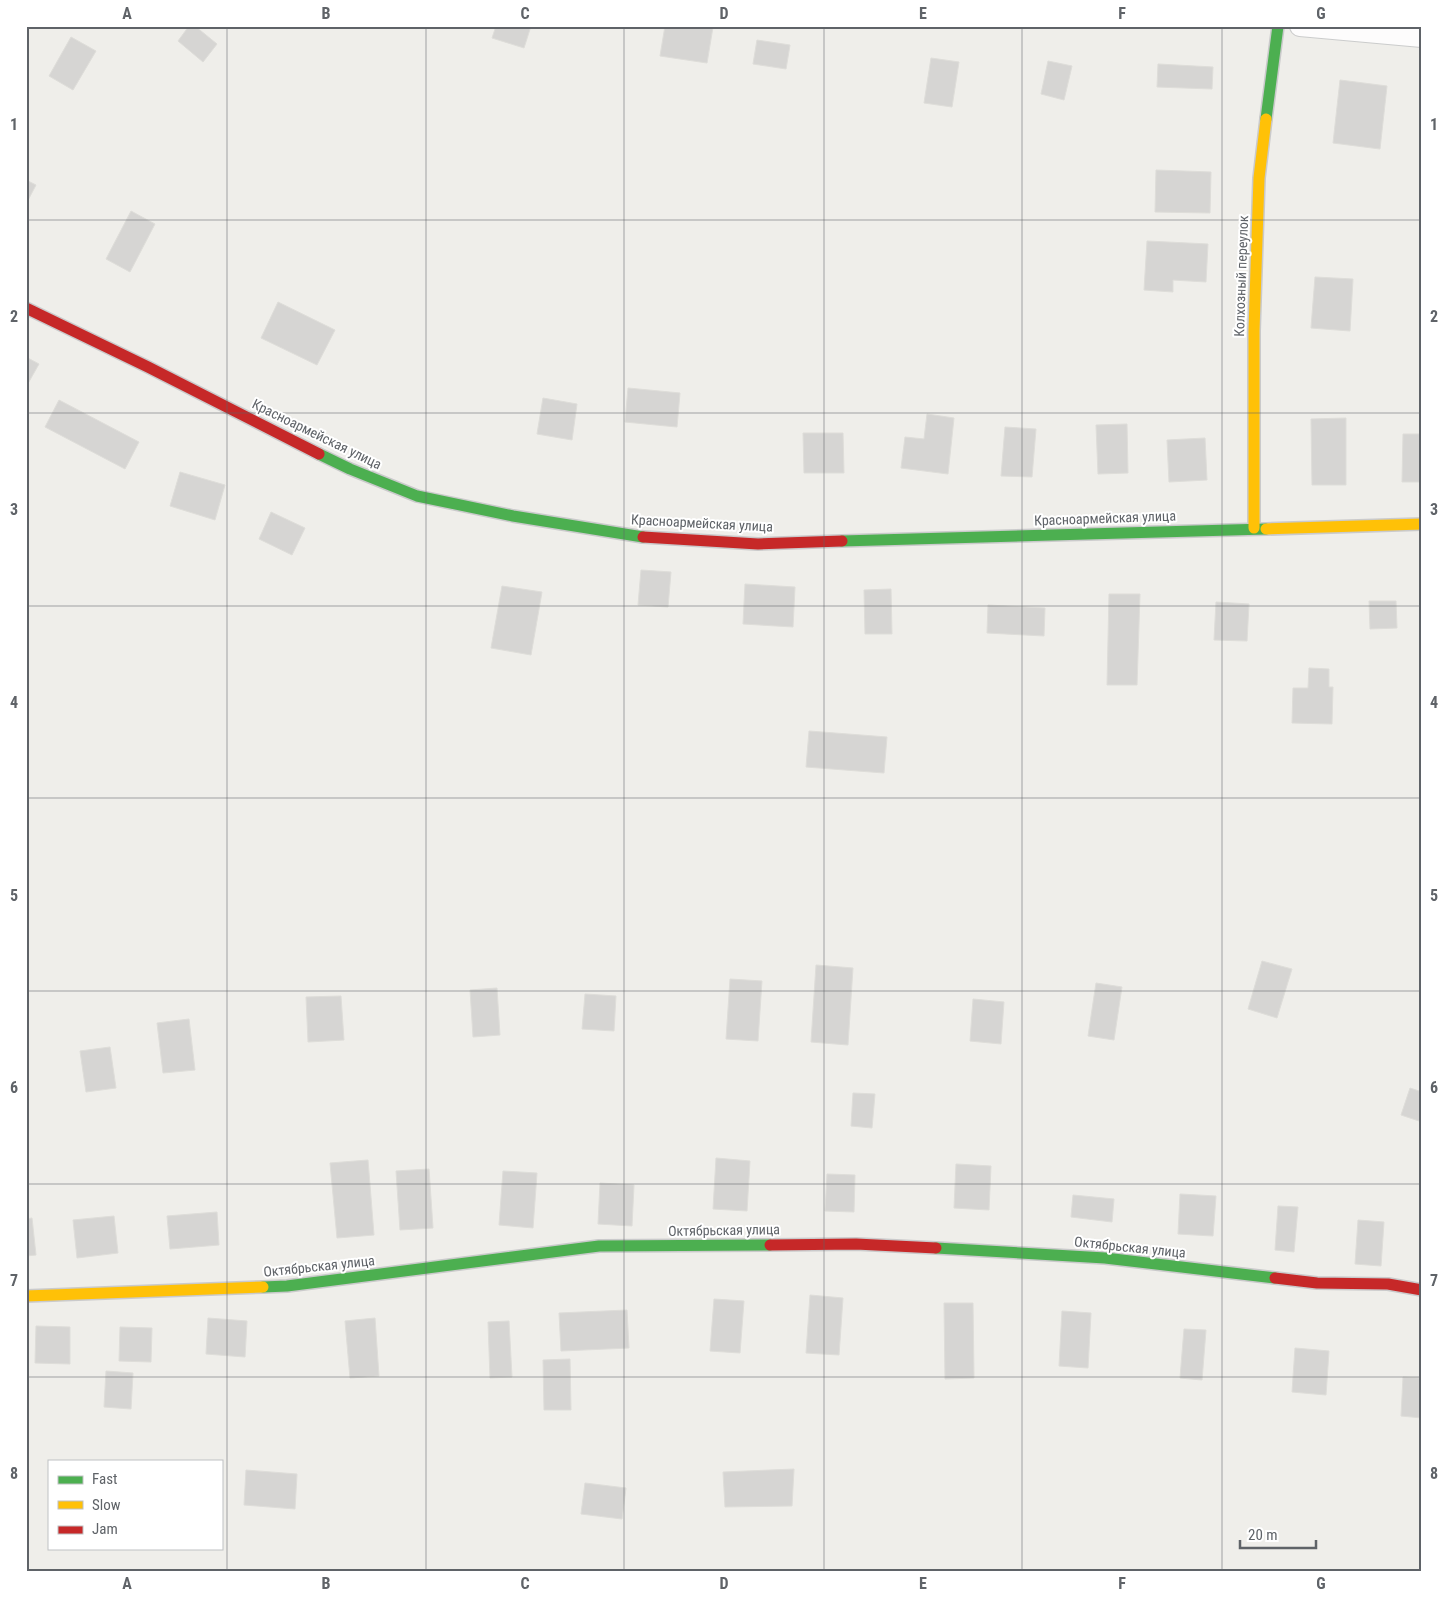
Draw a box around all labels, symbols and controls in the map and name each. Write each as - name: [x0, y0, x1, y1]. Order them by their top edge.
- text: A: [122, 4, 132, 23]
- text: B: [322, 4, 331, 23]
- text: C: [520, 4, 530, 23]
- text: D: [719, 4, 729, 23]
- text: E: [919, 4, 927, 23]
- text: F: [1118, 4, 1126, 23]
- text: G: [1316, 4, 1326, 23]
- text: 1: [10, 115, 18, 134]
- text: 1: [1430, 115, 1438, 134]
- street label: Колхозный переулок: [1231, 215, 1251, 337]
- text: 2: [10, 307, 18, 326]
- text: 2: [1430, 307, 1438, 326]
- street label: Красноармейская улица: [250, 396, 384, 472]
- text: 3: [10, 500, 18, 519]
- text: 3: [1430, 500, 1438, 519]
- street label: Красноармейская улица: [1034, 508, 1176, 528]
- street label: Красноармейская улица: [631, 511, 773, 535]
- text: 4: [10, 693, 18, 712]
- text: 4: [1430, 693, 1438, 712]
- text: 5: [10, 886, 18, 905]
- text: 5: [1430, 886, 1438, 905]
- text: 6: [10, 1078, 18, 1097]
- text: 6: [1430, 1078, 1438, 1097]
- street label: Октябрьская улица: [668, 1221, 780, 1239]
- street label: Октябрьская улица: [1074, 1233, 1186, 1261]
- street label: Октябрьская улица: [263, 1252, 375, 1280]
- text: 7: [10, 1271, 18, 1290]
- text: 7: [1430, 1271, 1438, 1290]
- legend: [48, 1460, 222, 1550]
- text: 8: [10, 1464, 18, 1483]
- text: 8: [1430, 1464, 1438, 1483]
- text: Fast: [92, 1470, 117, 1488]
- text: Slow: [92, 1496, 121, 1514]
- scale bar: [1240, 1517, 1317, 1549]
- text: Jam: [92, 1520, 118, 1538]
- text: 20 m: [1248, 1526, 1278, 1544]
- text: A: [122, 1574, 132, 1593]
- text: B: [322, 1574, 331, 1593]
- text: C: [520, 1574, 530, 1593]
- text: D: [719, 1574, 729, 1593]
- text: E: [919, 1574, 927, 1593]
- text: F: [1118, 1574, 1126, 1593]
- text: G: [1316, 1574, 1326, 1593]

